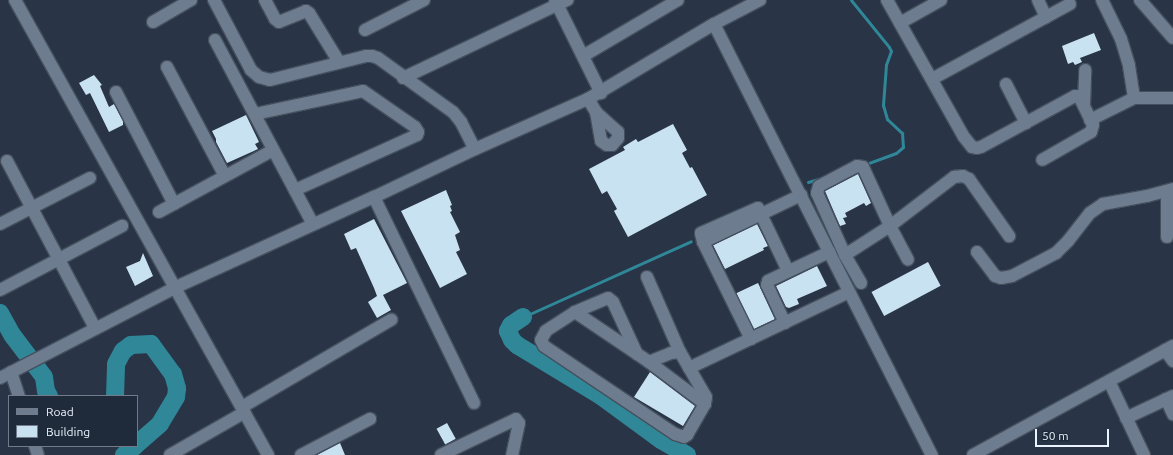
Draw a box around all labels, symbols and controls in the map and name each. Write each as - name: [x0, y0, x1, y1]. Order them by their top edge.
- legend: [8, 395, 138, 447]
- text: Road: [46, 405, 74, 418]
- scale bar: [1037, 421, 1111, 447]
- text: Building: [46, 425, 90, 438]
- text: 50 m: [1042, 429, 1069, 442]

